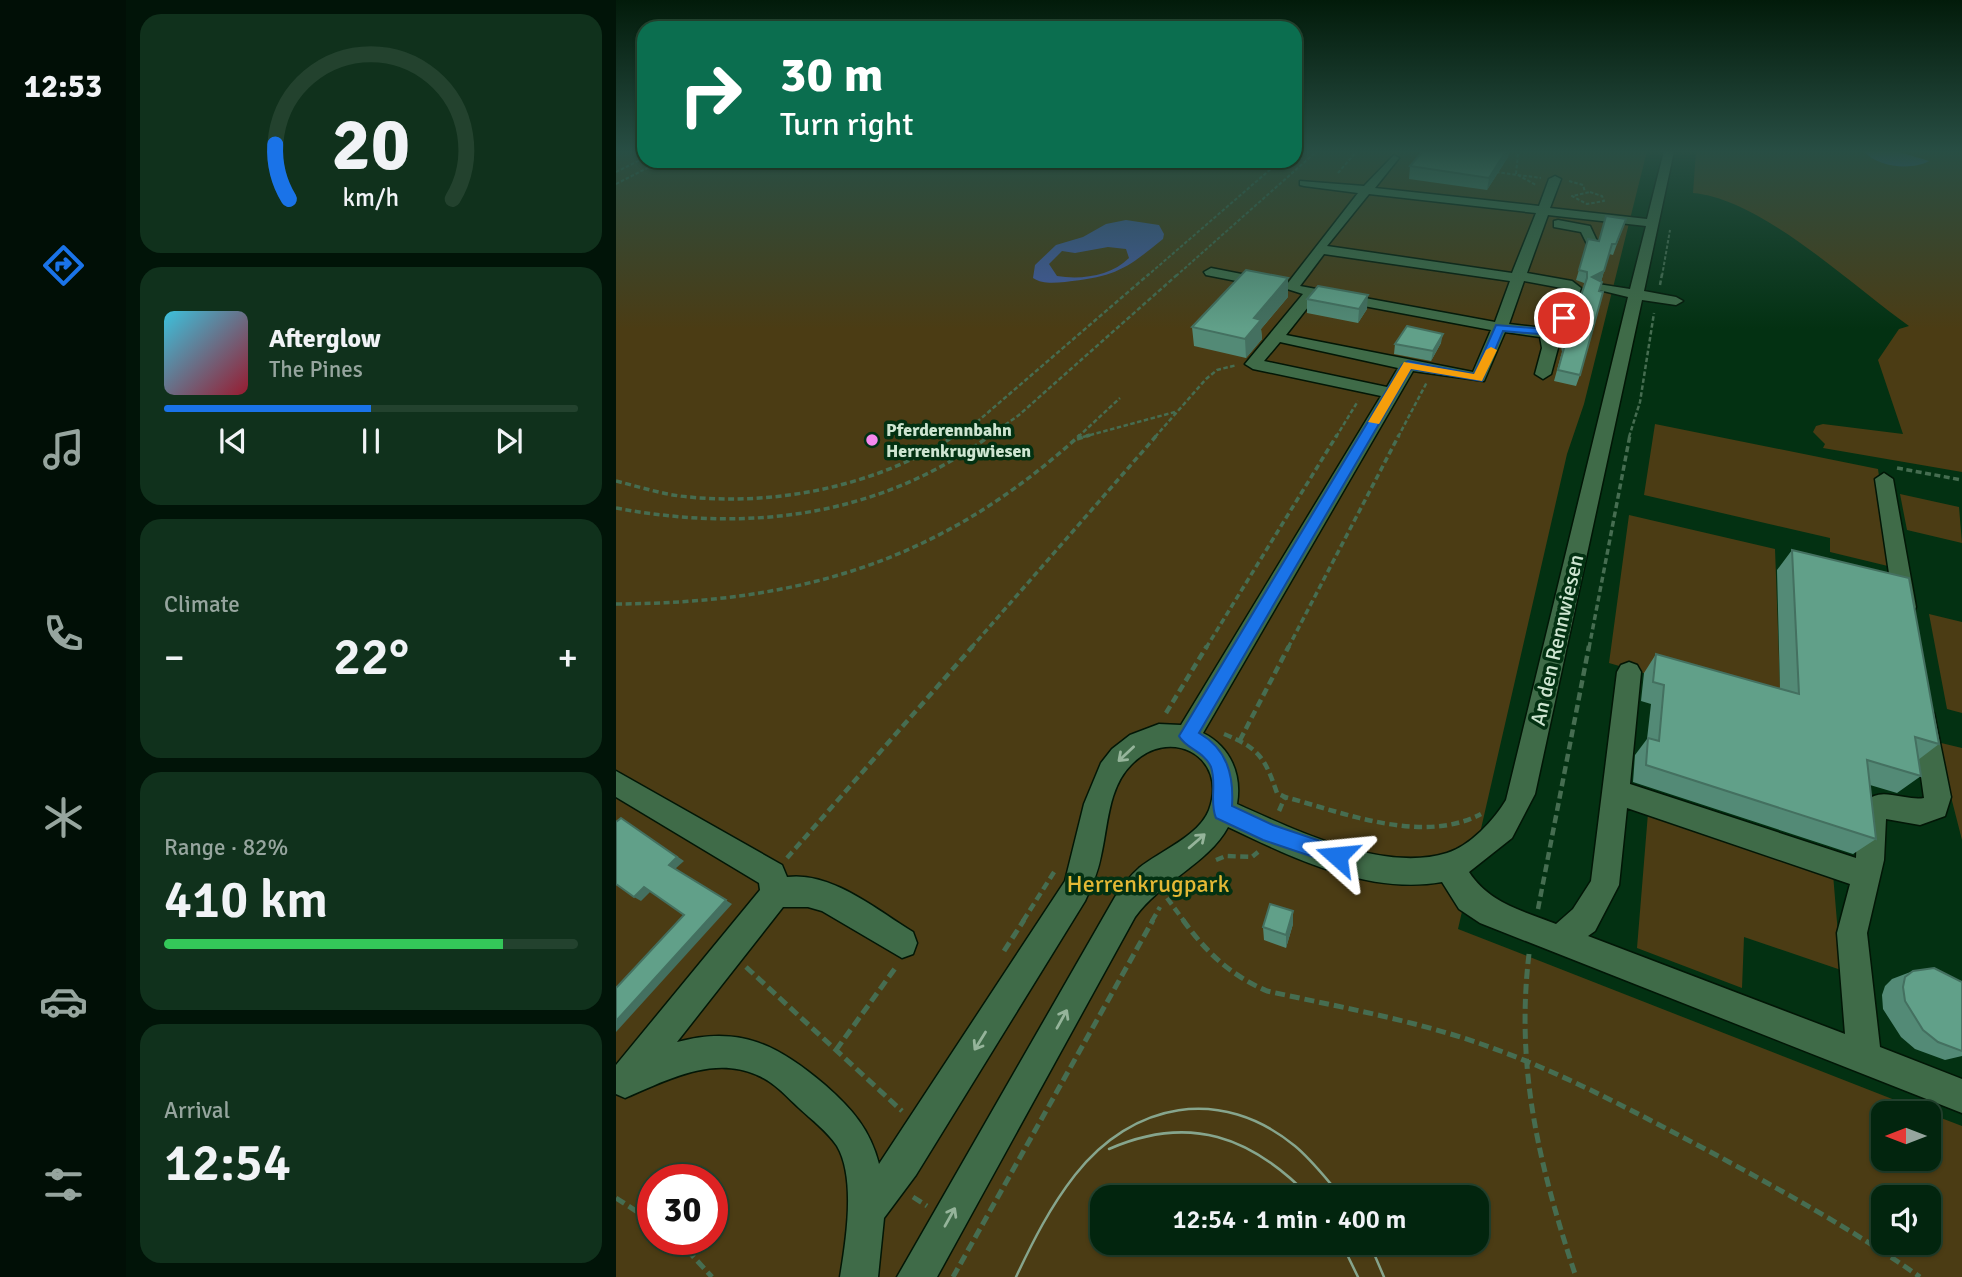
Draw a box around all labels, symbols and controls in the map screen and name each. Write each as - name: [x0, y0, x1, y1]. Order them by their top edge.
- text: 30 m: [780, 45, 883, 105]
- icon: right: [665, 49, 756, 140]
- text: 12:53: [24, 67, 102, 106]
- text: 20: [332, 102, 410, 191]
- text: Turn right: [780, 105, 913, 144]
- text: km/h: [343, 182, 399, 213]
- icon: directions: [39, 241, 88, 290]
- pin: [1534, 288, 1594, 348]
- icon: arrive: [1545, 299, 1583, 337]
- text: Afterglow: [269, 323, 381, 355]
- text: The Pines: [269, 355, 363, 384]
- place label: Pferderennbahn Herrenkrugwiesen: [886, 419, 1031, 462]
- icon: previous: [214, 422, 252, 460]
- icon: pause: [352, 422, 390, 460]
- icon: next: [490, 422, 528, 460]
- icon: music: [39, 425, 88, 474]
- marker: Pferderennbahn Herrenkrugwiesen: [864, 432, 880, 448]
- street label: An den Rennwiesen: [1525, 552, 1589, 728]
- text: Climate: [164, 590, 240, 619]
- icon: phone: [39, 609, 88, 658]
- text: 22°: [333, 625, 409, 689]
- text: −: [164, 634, 185, 681]
- text: +: [557, 634, 578, 681]
- one-way arrow: [1118, 746, 1135, 763]
- icon: climate: [39, 793, 88, 842]
- position arrow: [1300, 819, 1374, 893]
- text: Range · 82%: [164, 833, 288, 862]
- one-way arrow: [1188, 833, 1206, 849]
- text: 410 km: [164, 868, 328, 932]
- park label: Herrenkrugpark: [1067, 869, 1229, 899]
- icon: car: [39, 977, 88, 1026]
- one-way arrow: [1055, 1010, 1069, 1030]
- one-way arrow: [973, 1030, 987, 1050]
- text: Arrival: [164, 1096, 230, 1125]
- north arrow: [1871, 1101, 1941, 1171]
- map controls: [1871, 1101, 1941, 1255]
- text: 12:54: [164, 1131, 291, 1195]
- icon: filters: [39, 1160, 88, 1209]
- speed limit sign: 30: [637, 1164, 728, 1255]
- button: sound: [1871, 1185, 1941, 1255]
- text: 12:54 · 1 min · 400 m: [1173, 1204, 1406, 1236]
- one-way arrow: [943, 1208, 957, 1228]

